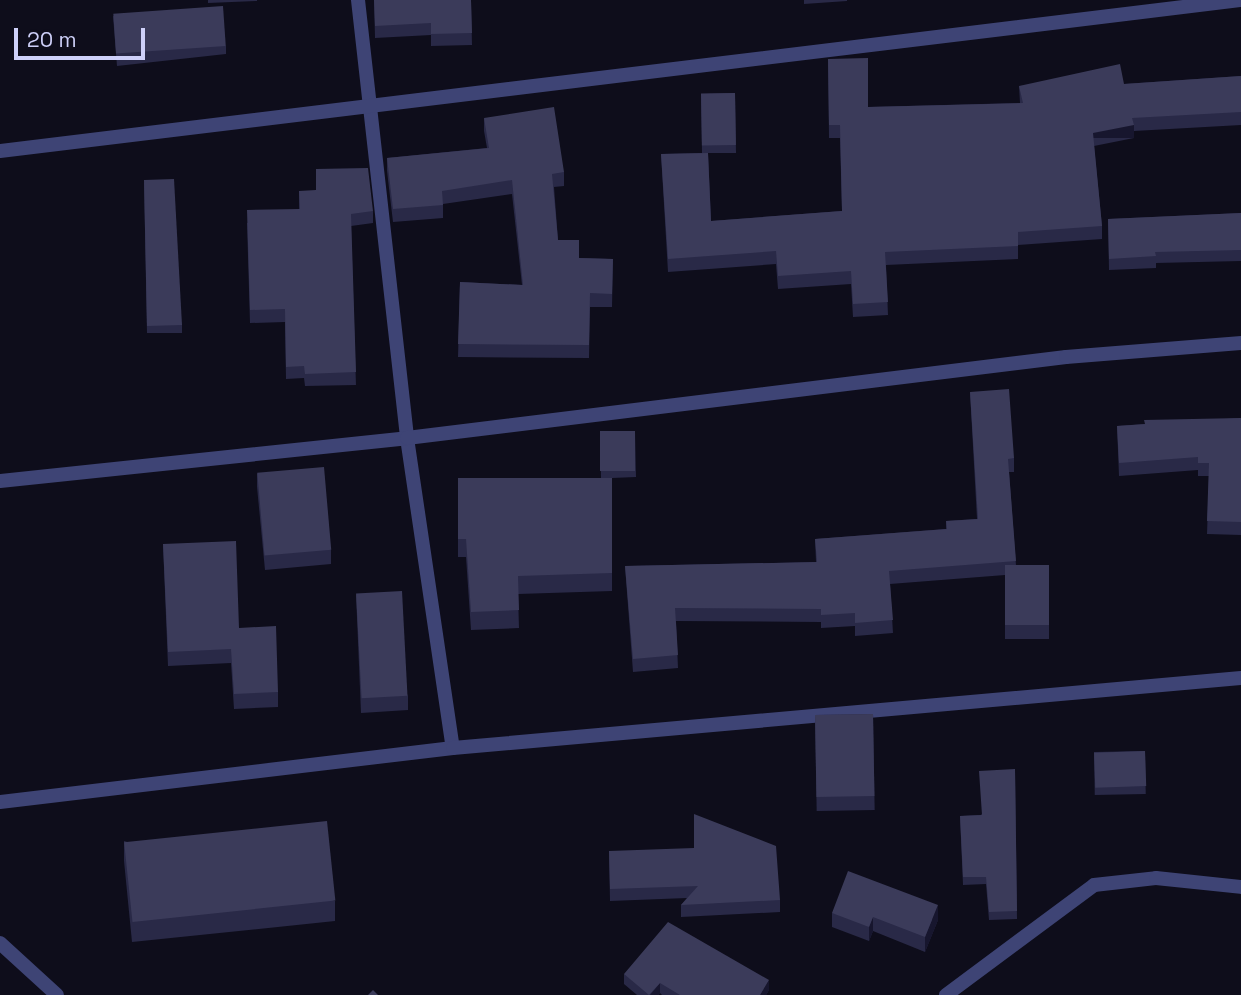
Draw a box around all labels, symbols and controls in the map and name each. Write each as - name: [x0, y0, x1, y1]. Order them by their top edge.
- scale bar: [18, 14, 149, 58]
- text: 20 m: [27, 26, 77, 53]

